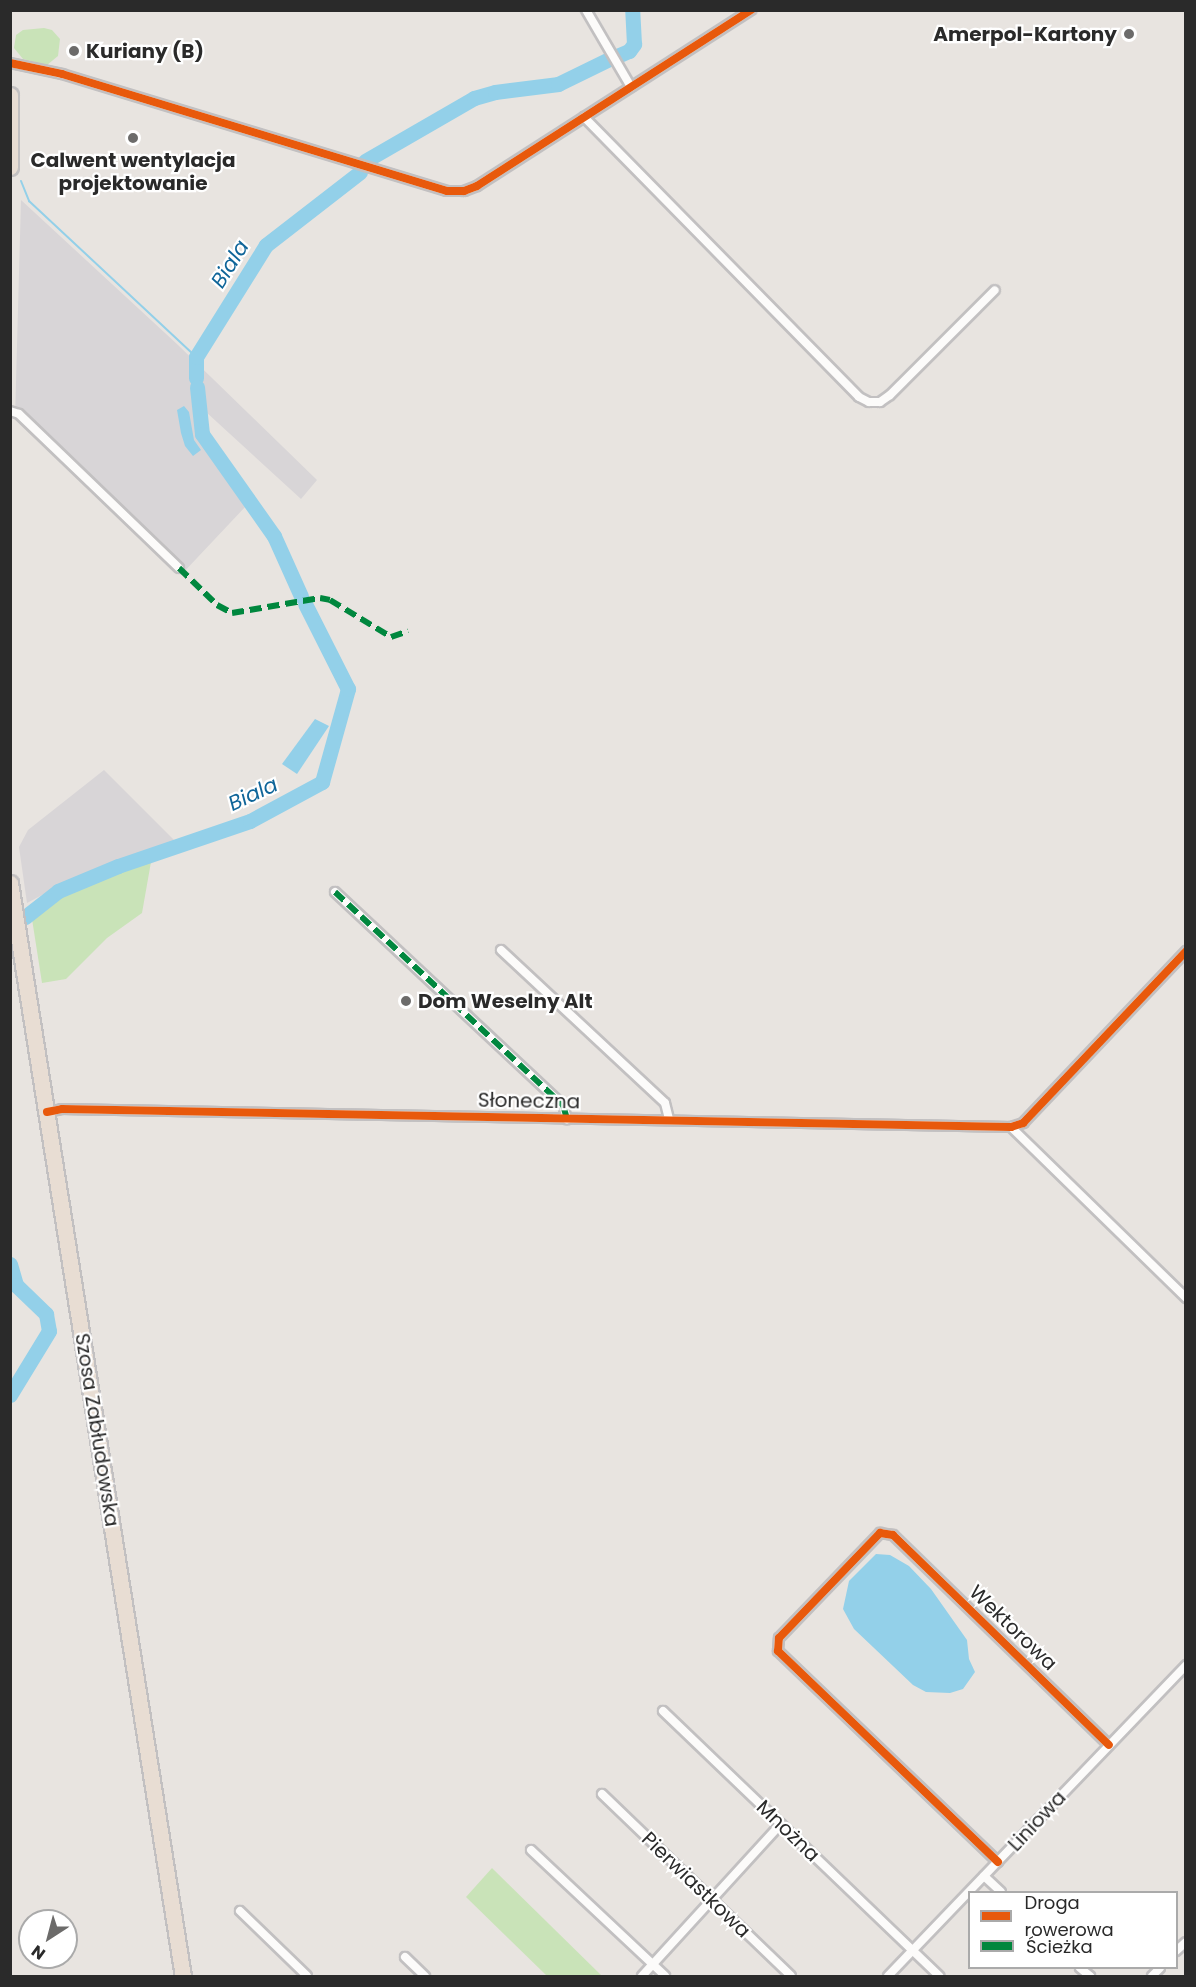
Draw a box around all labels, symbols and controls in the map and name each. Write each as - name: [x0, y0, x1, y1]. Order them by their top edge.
- place label: Amerpol-Kartony: [933, 22, 1117, 46]
- marker: Amerpol-Kartony: [1122, 27, 1136, 41]
- place label: Kuriany (B): [86, 39, 204, 63]
- marker: Kuriany (B): [67, 44, 81, 58]
- marker: Calwent wentylacja projektowanie: [126, 131, 140, 145]
- place label: Calwent wentylacja projektowanie: [30, 148, 236, 195]
- water label: Biala: [206, 235, 254, 293]
- water label: Biala: [224, 772, 282, 816]
- place label: Dom Weselny Alt: [418, 989, 593, 1013]
- marker: Dom Weselny Alt: [399, 994, 413, 1008]
- street label: Słoneczna: [478, 1088, 580, 1114]
- street label: Szosa Zabłudowska: [70, 1332, 124, 1528]
- street label: Wektorowa: [964, 1580, 1062, 1676]
- street label: Liniowa: [1003, 1786, 1071, 1856]
- street label: Mnożna: [752, 1795, 824, 1867]
- street label: Pierwiastkowa: [637, 1827, 755, 1943]
- text: Droga rowerowa: [1024, 1890, 1114, 1942]
- legend: [968, 1891, 1178, 1969]
- north arrow: [18, 1909, 78, 1969]
- text: Ścieżka: [1026, 1934, 1093, 1959]
- text: N: [27, 1940, 50, 1965]

